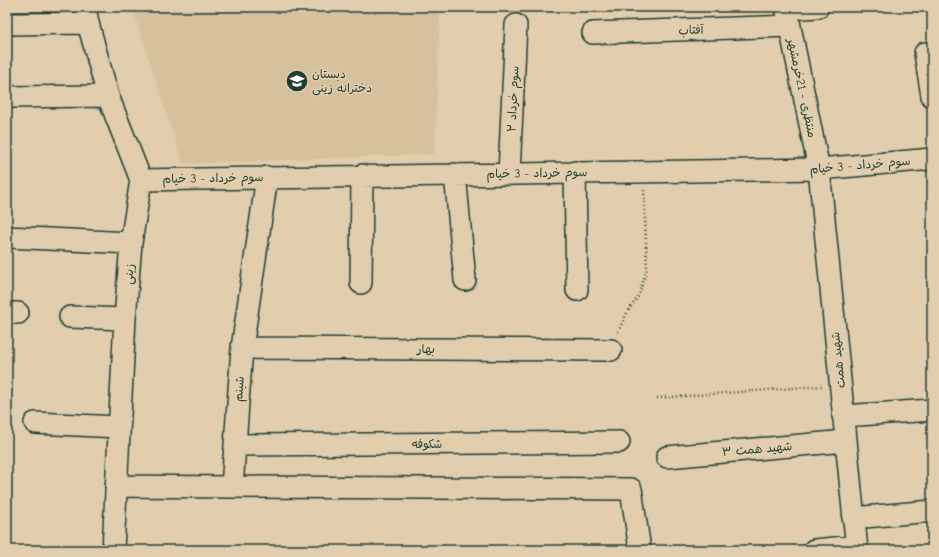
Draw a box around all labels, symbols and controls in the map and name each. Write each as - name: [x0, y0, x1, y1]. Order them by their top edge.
- street label: آفتاب: [678, 23, 705, 38]
- street label: منتظری - 21خرمشهر: [784, 36, 819, 139]
- street label: سوم خرداد ۲: [504, 65, 524, 133]
- place label: دبستان دخترانه زینی: [312, 67, 372, 96]
- school or university icon: دبستان دخترانه زینی: [284, 68, 310, 94]
- street label: سوم خرداد - 3 خیام: [809, 154, 911, 178]
- street label: سوم خرداد - 3 خیام: [486, 165, 588, 183]
- street label: سوم خرداد - 3 خیام: [162, 170, 264, 188]
- street label: زینی: [121, 263, 138, 285]
- street label: شهید همت: [828, 331, 848, 389]
- street label: بهار: [416, 342, 435, 357]
- street label: شبنم: [231, 376, 249, 402]
- street label: شکوفه: [412, 437, 442, 451]
- street label: شهید همت ۳: [721, 439, 793, 459]

